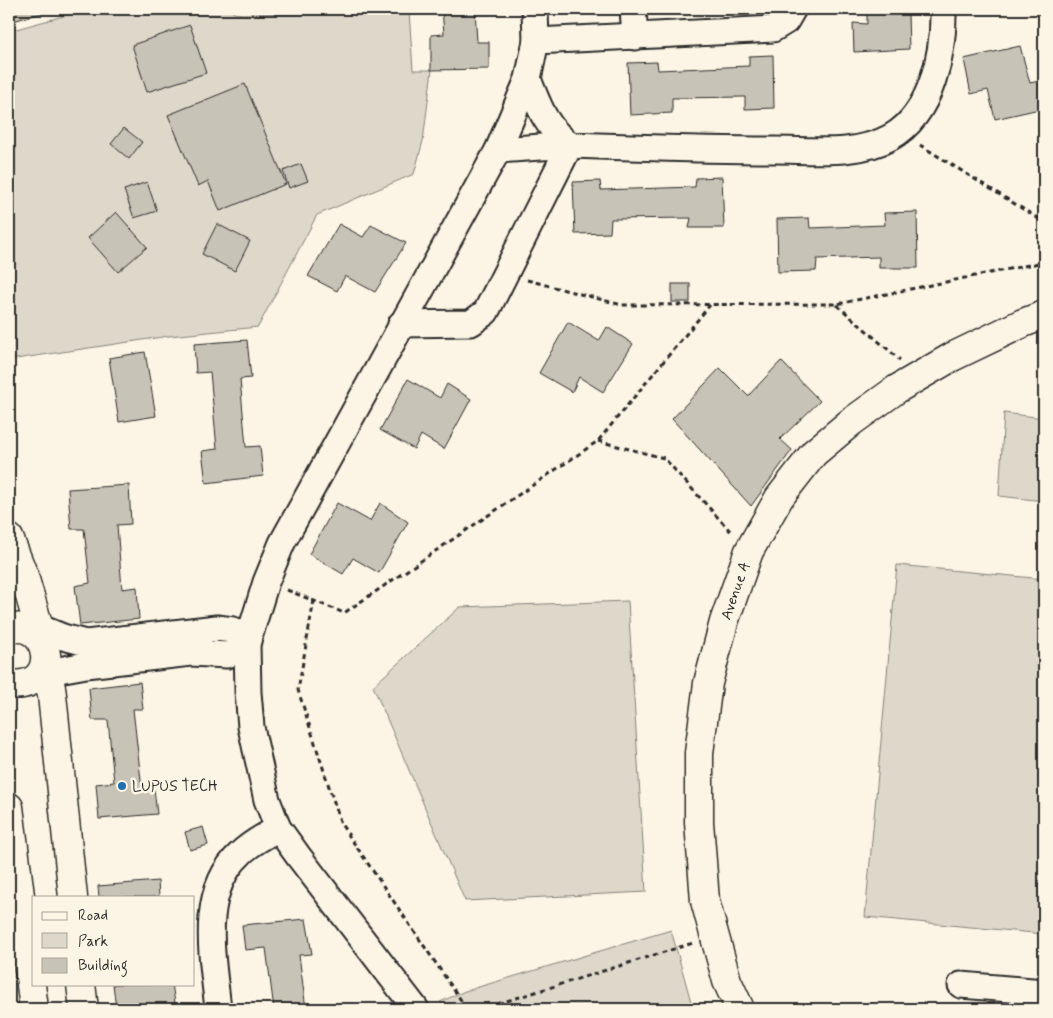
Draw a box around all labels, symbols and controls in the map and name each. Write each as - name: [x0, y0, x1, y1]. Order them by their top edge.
- street label: Avenue A: [717, 559, 755, 623]
- place label: LUPUS TECH: [132, 777, 218, 797]
- marker: LUPUS TECH: [116, 780, 128, 792]
- legend: [32, 896, 195, 986]
- text: Road: [78, 906, 108, 926]
- text: Park: [78, 932, 108, 952]
- text: Building: [78, 956, 128, 977]

